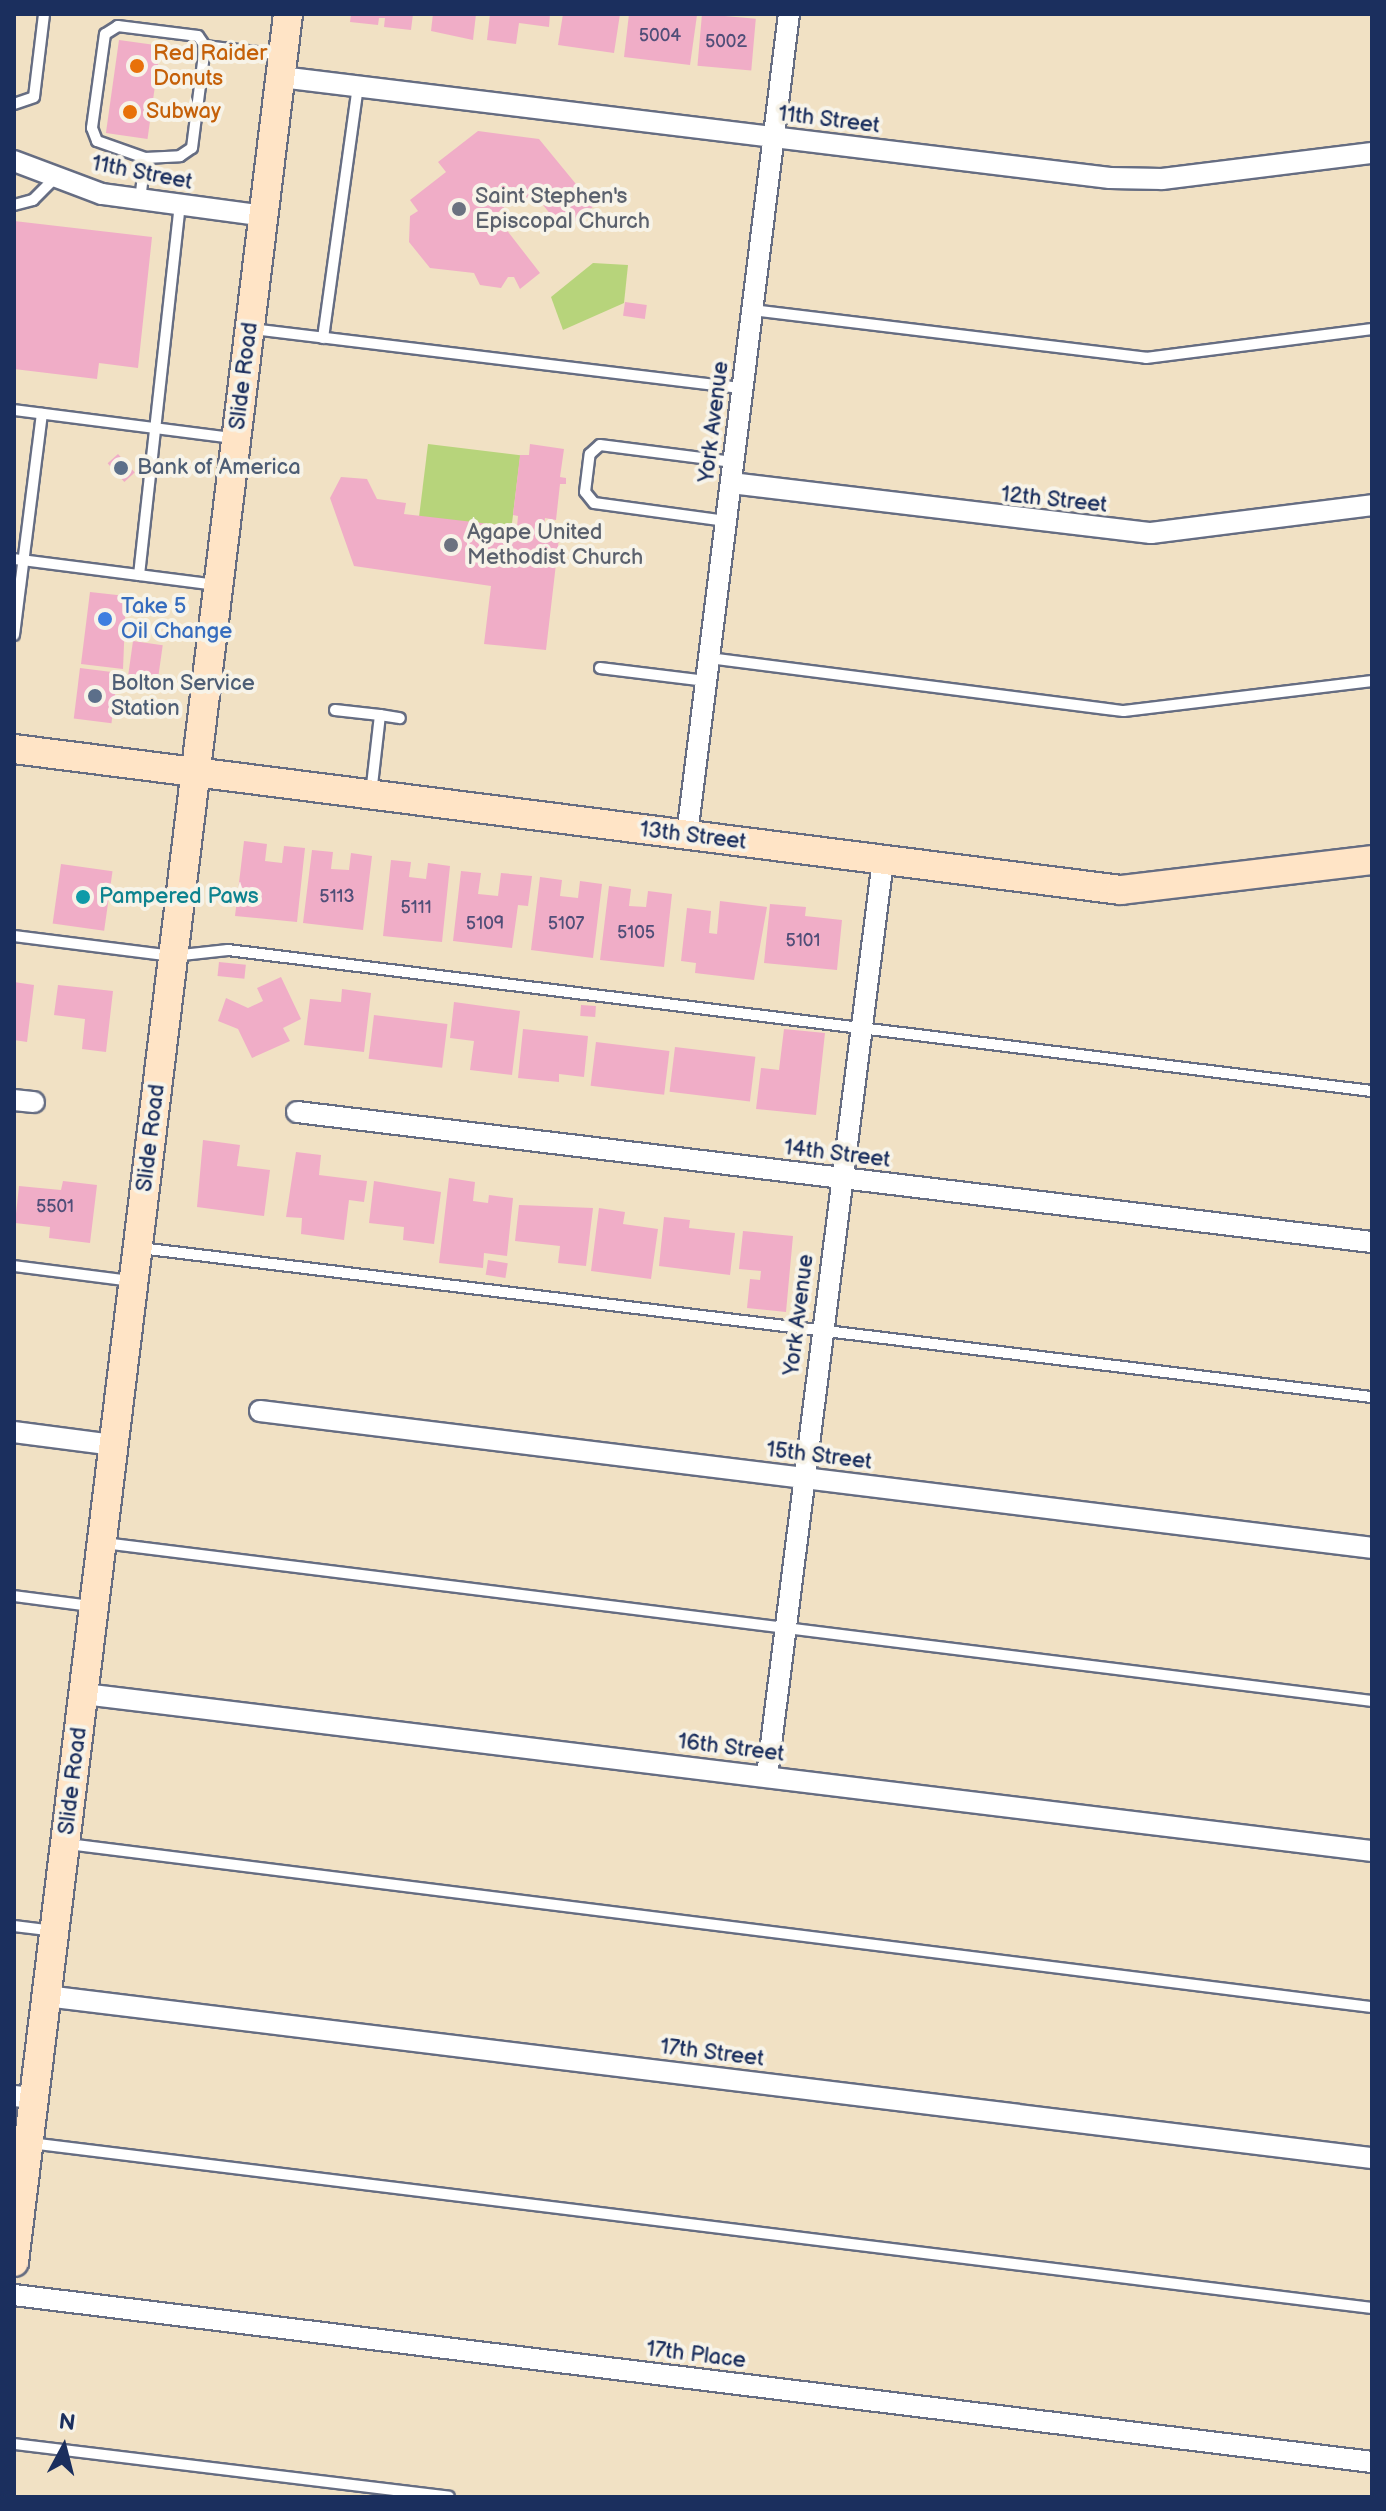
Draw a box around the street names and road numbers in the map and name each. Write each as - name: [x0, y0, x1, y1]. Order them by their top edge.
- street label: 11th Street: [777, 101, 881, 139]
- street label: 11th Street: [89, 150, 195, 196]
- street label: Slide Road: [224, 321, 264, 431]
- street label: York Avenue: [693, 360, 735, 484]
- street label: 12th Street: [1000, 481, 1108, 519]
- street label: 13th Street: [638, 816, 748, 856]
- street label: Slide Road: [131, 1083, 171, 1193]
- street label: 14th Street: [782, 1134, 892, 1174]
- street label: York Avenue: [778, 1253, 820, 1377]
- street label: 15th Street: [765, 1436, 873, 1476]
- street label: Slide Road: [53, 1726, 93, 1836]
- street label: 16th Street: [676, 1728, 786, 1768]
- street label: 17th Street: [658, 2034, 766, 2072]
- street label: 17th Place: [645, 2336, 747, 2374]

